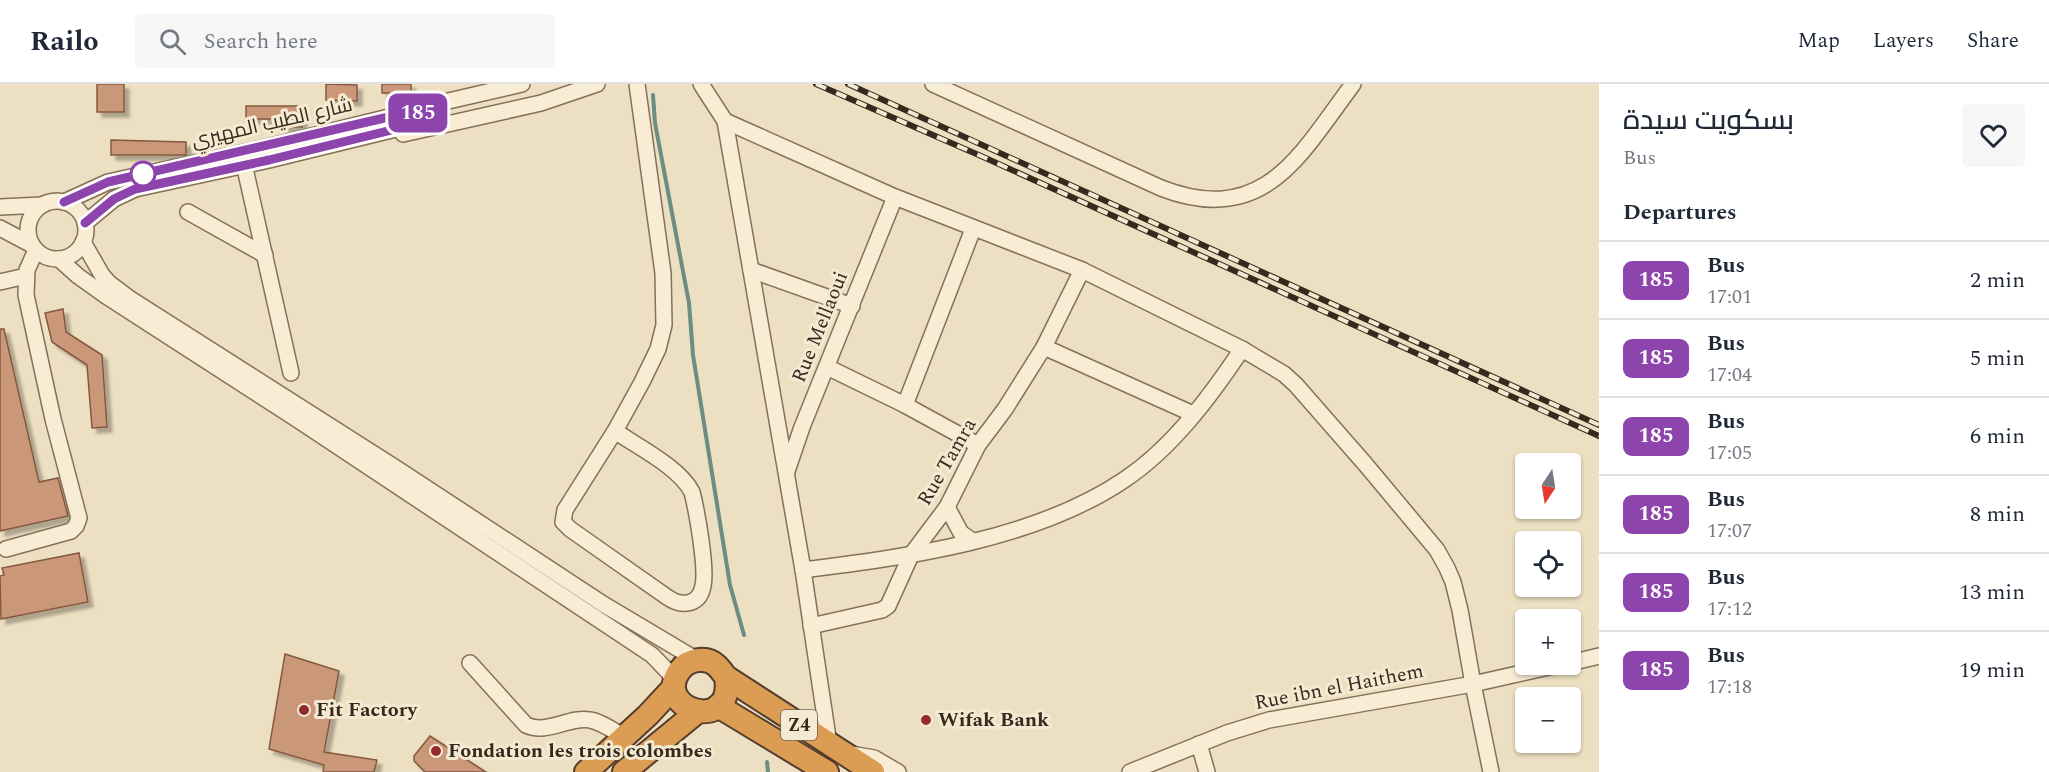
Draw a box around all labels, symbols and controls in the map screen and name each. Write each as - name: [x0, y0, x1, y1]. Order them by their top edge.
- search box: [135, 14, 555, 68]
- text: Railo: [30, 20, 99, 63]
- icon: search: [156, 25, 189, 58]
- text: Search here: [204, 25, 318, 58]
- text: Map: [1798, 25, 1840, 57]
- text: Layers: [1873, 25, 1934, 57]
- text: Share: [1967, 25, 2019, 57]
- street label: شارع الطيب المهيري: [189, 90, 355, 156]
- line badge: 185: [384, 93, 452, 132]
- text: 185: [400, 97, 436, 129]
- text: بسكويت سيدة: [1623, 99, 1794, 142]
- button: heart: [1962, 104, 2025, 167]
- text: Bus: [1623, 143, 1656, 173]
- unlabelled marker: [130, 161, 156, 187]
- text: Departures: [1623, 196, 1737, 229]
- text: Bus: [1707, 249, 1745, 282]
- text: 185: [1638, 264, 1674, 296]
- text: 2 min: [1970, 264, 2025, 297]
- street label: Rue Mellaoui: [784, 267, 856, 387]
- text: 17:01: [1707, 282, 1752, 312]
- text: Bus: [1707, 327, 1745, 360]
- text: 185: [1638, 342, 1674, 374]
- text: 5 min: [1970, 342, 2025, 375]
- text: 17:04: [1707, 360, 1752, 390]
- text: Bus: [1707, 405, 1745, 438]
- street label: Rue Tamra: [910, 412, 984, 511]
- text: 185: [1638, 420, 1674, 452]
- text: 6 min: [1970, 420, 2025, 453]
- text: 17:05: [1707, 438, 1752, 468]
- north arrow: [1515, 453, 1581, 519]
- map controls: [1515, 453, 1581, 753]
- text: Bus: [1707, 483, 1745, 516]
- text: 185: [1638, 498, 1674, 530]
- text: 8 min: [1970, 498, 2025, 531]
- text: 17:07: [1707, 516, 1752, 546]
- button: locate: [1515, 531, 1581, 597]
- text: Bus: [1707, 561, 1745, 594]
- text: 185: [1638, 576, 1674, 608]
- text: 13 min: [1959, 576, 2025, 609]
- text: 17:12: [1707, 594, 1752, 624]
- button: +: [1515, 609, 1581, 675]
- text: Bus: [1707, 639, 1745, 672]
- text: 185: [1638, 654, 1674, 686]
- text: 19 min: [1959, 654, 2025, 687]
- street label: Rue ibn el Haithem: [1252, 656, 1426, 718]
- text: 17:18: [1707, 672, 1752, 702]
- button: −: [1515, 687, 1581, 753]
- place label: Fit Factory: [316, 695, 419, 725]
- marker: Fit Factory: [297, 703, 311, 717]
- place label: Wifak Bank: [938, 705, 1049, 735]
- road number: Z4: [781, 710, 817, 740]
- marker: Wifak Bank: [919, 713, 933, 727]
- place label: Fondation les trois colombes: [448, 736, 712, 766]
- marker: Fondation les trois colombes: [429, 744, 443, 758]

